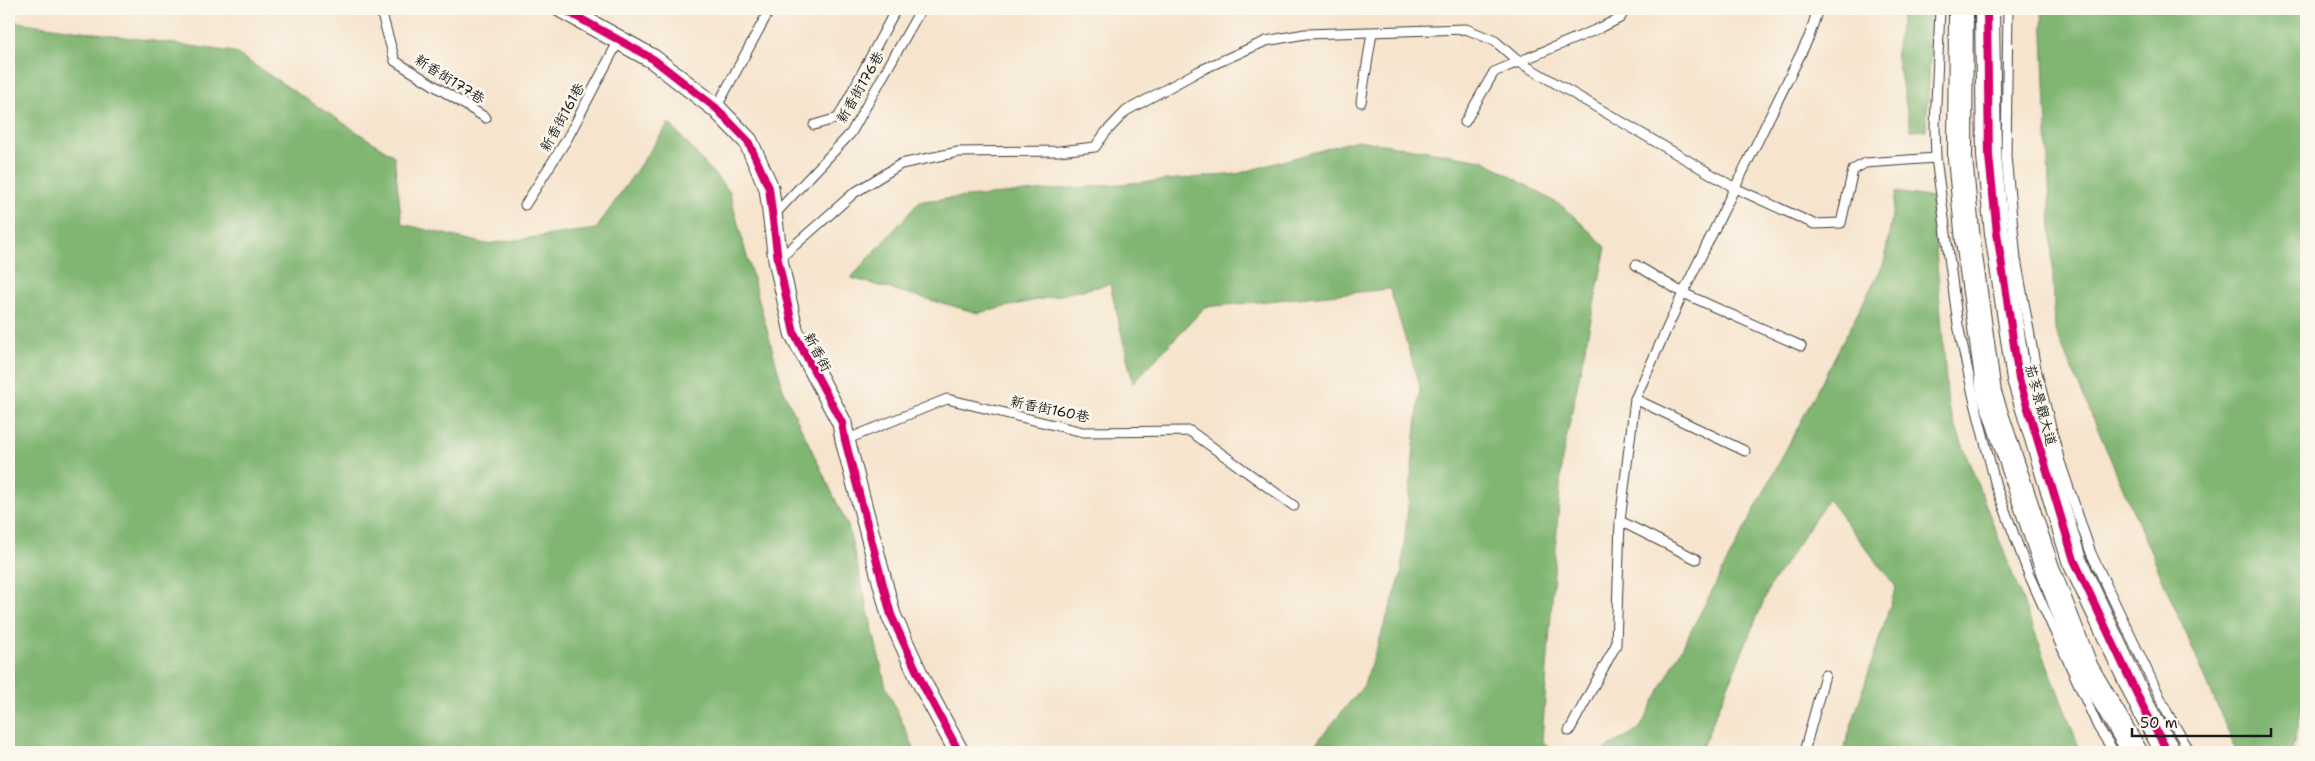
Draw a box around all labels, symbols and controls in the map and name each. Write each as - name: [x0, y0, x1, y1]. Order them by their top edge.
- street label: 新香街176巷: [832, 47, 888, 126]
- street label: 新香街177巷: [411, 50, 489, 108]
- street label: 新香街161巷: [536, 79, 589, 155]
- street label: 新香街: [800, 329, 836, 375]
- street label: 茄苳景觀大道: [2021, 362, 2061, 448]
- street label: 新香街160巷: [1009, 392, 1092, 426]
- scale bar: [2132, 706, 2271, 738]
- text: 50 m: [2140, 713, 2178, 733]

